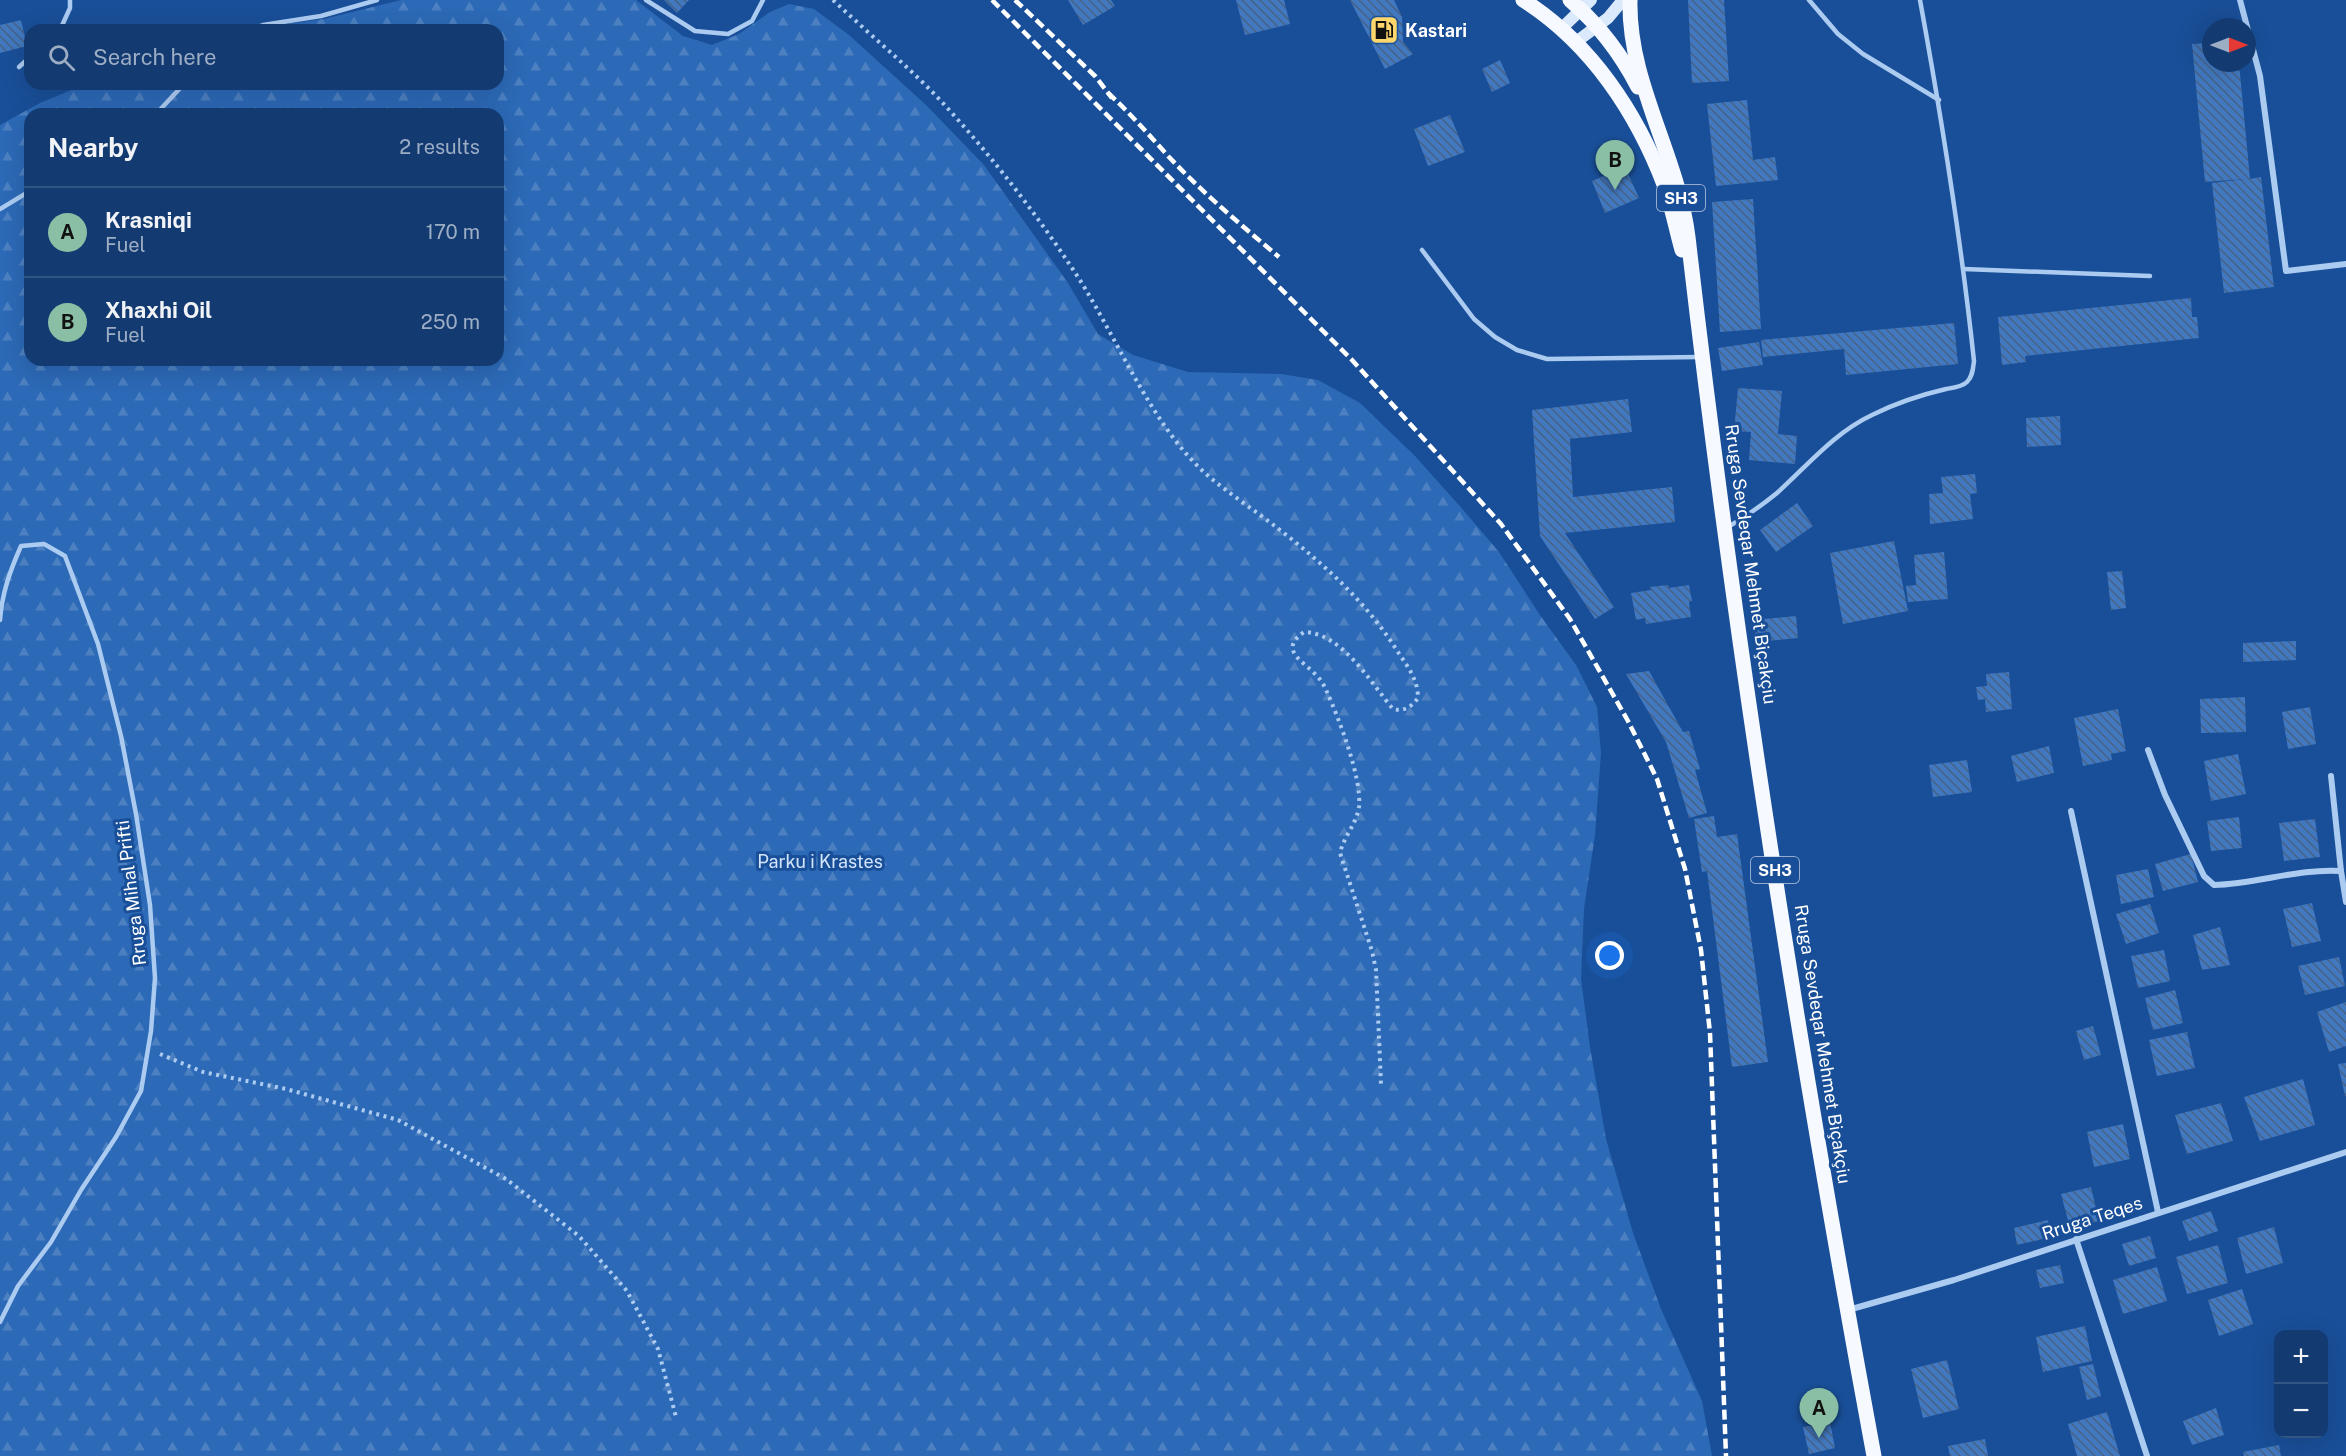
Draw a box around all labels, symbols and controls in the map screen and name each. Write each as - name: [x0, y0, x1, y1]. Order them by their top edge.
- fuel station icon: Kastari: [1368, 14, 1400, 46]
- north arrow: [2202, 18, 2256, 72]
- place label: Kastari: [1405, 20, 1467, 41]
- search box: [24, 24, 504, 90]
- icon: search: [45, 41, 78, 74]
- text: Search here: [93, 44, 217, 70]
- text: Nearby: [48, 132, 138, 163]
- text: 2 results: [399, 135, 480, 159]
- pin: B: [1596, 140, 1634, 190]
- road number: SH3: [1657, 185, 1705, 211]
- text: Krasniqi: [105, 207, 192, 233]
- text: A: [60, 220, 75, 244]
- text: 170 m: [426, 220, 480, 244]
- text: Fuel: [105, 233, 146, 257]
- text: Xhaxhi Oil: [105, 297, 212, 323]
- text: B: [61, 310, 74, 334]
- text: 250 m: [421, 310, 480, 334]
- text: Fuel: [105, 323, 146, 347]
- street label: Rruga Sevdeqar Mehmet Biçakçiu: [1721, 423, 1781, 705]
- street label: Rruga Mihal Prifti: [112, 819, 150, 967]
- park label: Parku i Krastes: [757, 851, 883, 872]
- road number: SH3: [1751, 857, 1799, 883]
- street label: Rruga Sevdeqar Mehmet Biçakçiu: [1791, 903, 1855, 1185]
- your location: [1595, 941, 1624, 970]
- street label: Rruga Teqes: [2039, 1192, 2145, 1244]
- map controls: [2274, 1330, 2328, 1438]
- button: +: [2274, 1330, 2328, 1384]
- button: −: [2274, 1384, 2328, 1438]
- pin: A: [1800, 1388, 1838, 1438]

